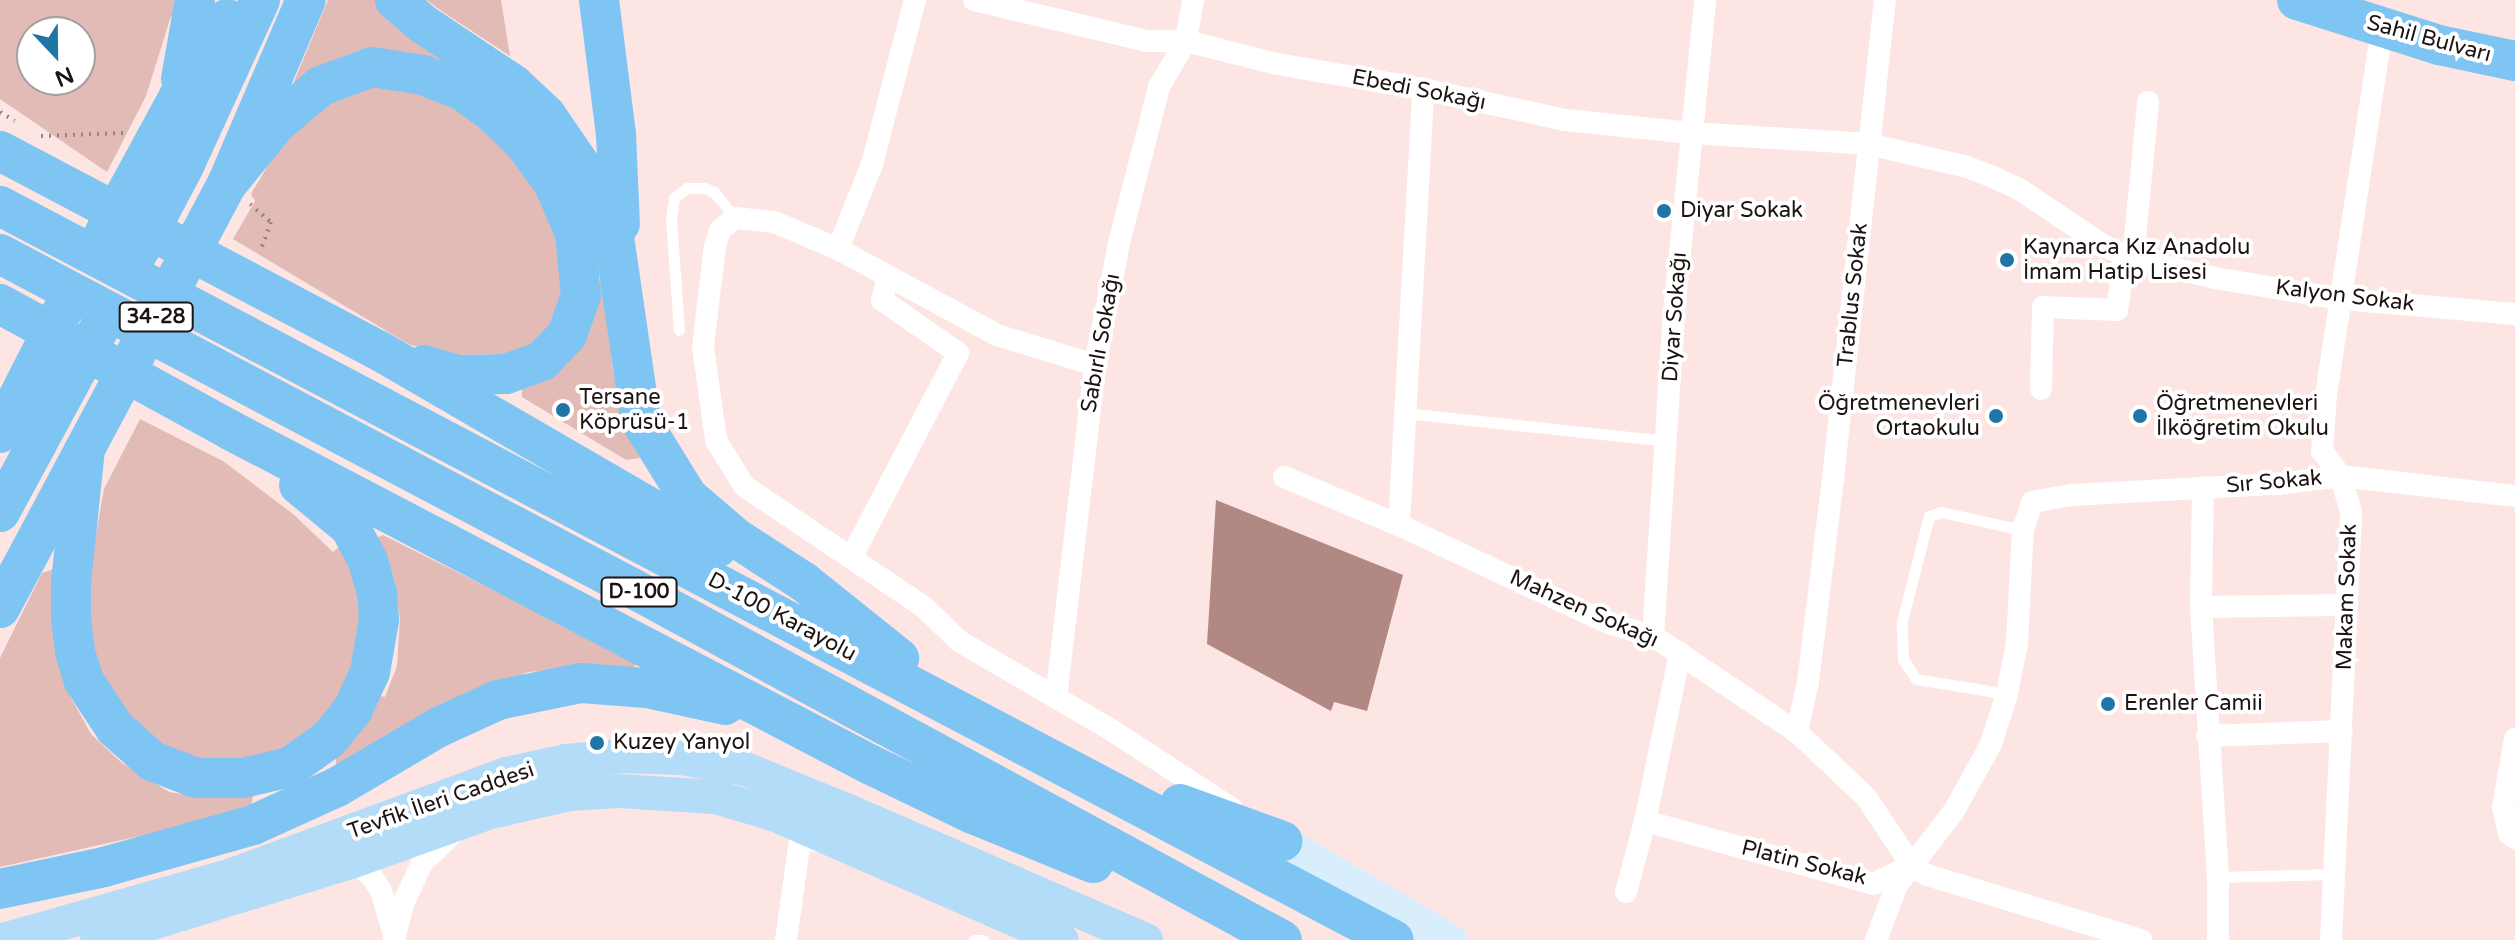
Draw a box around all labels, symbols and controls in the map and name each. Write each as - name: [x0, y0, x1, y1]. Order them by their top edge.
- street label: Sahil Bulvarı: [2364, 10, 2494, 68]
- north arrow: [16, 16, 96, 96]
- text: N: [51, 61, 77, 92]
- street label: Ebedi Sokağı: [1350, 64, 1488, 116]
- place label: Diyar Sokak: [1680, 198, 1803, 224]
- marker: Diyar Sokak: [1655, 202, 1673, 220]
- street label: Trablus Sokak: [1832, 222, 1874, 368]
- place label: Kaynarca Kız Anadolu İmam Hatip Lisesi: [2023, 234, 2250, 286]
- street label: Diyar Sokağı: [1657, 251, 1693, 383]
- marker: Kaynarca Kız Anadolu İmam Hatip Lisesi: [1998, 251, 2016, 269]
- street label: Sabırlı Sokağı: [1076, 271, 1126, 415]
- street label: Kalyon Sokak: [2274, 274, 2416, 318]
- road number: 34-28: [118, 301, 194, 333]
- place label: Tersane Köprüsü-1: [579, 384, 690, 436]
- place label: Öğretmenevleri Ortaokulu: [1818, 390, 1980, 442]
- place label: Öğretmenevleri İlköğretim Okulu: [2156, 390, 2329, 442]
- marker: Tersane Köprüsü-1: [554, 401, 572, 419]
- marker: Öğretmenevleri Ortaokulu: [1987, 407, 2005, 425]
- marker: Öğretmenevleri İlköğretim Okulu: [2131, 407, 2149, 425]
- street label: Sır Sokak: [2225, 465, 2323, 499]
- street label: Makam Sokak: [2331, 523, 2363, 671]
- street label: Mahzen Sokağı: [1506, 564, 1662, 654]
- street label: D-100 Karayolu: [703, 567, 861, 667]
- road number: D-100: [599, 576, 679, 608]
- place label: Erenler Camii: [2124, 691, 2263, 717]
- marker: Erenler Camii: [2099, 695, 2117, 713]
- place label: Kuzey Yanyol: [613, 730, 750, 756]
- marker: Kuzey Yanyol: [588, 734, 606, 752]
- street label: Tevfik İleri Caddesi: [344, 757, 538, 845]
- street label: Platin Sokak: [1739, 835, 1869, 891]

